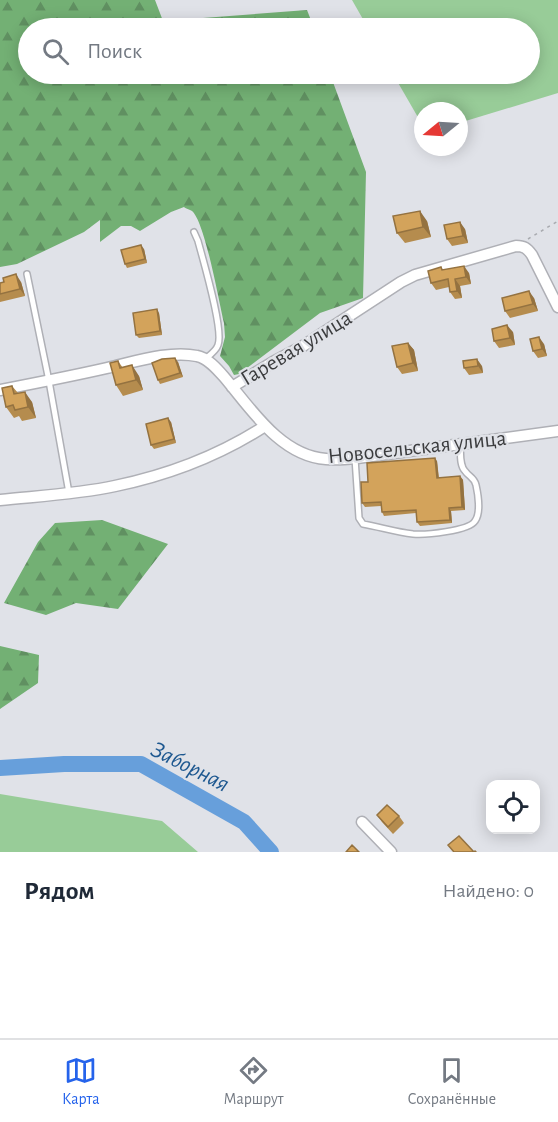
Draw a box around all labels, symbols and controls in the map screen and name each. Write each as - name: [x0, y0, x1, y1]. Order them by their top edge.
- search box: [18, 18, 540, 84]
- icon: search: [39, 35, 72, 68]
- text: Поиск: [87, 40, 142, 62]
- north arrow: [414, 102, 468, 156]
- street label: Гаревая улица: [237, 306, 355, 390]
- street label: Новосельская улица: [327, 427, 507, 467]
- water label: Заборная: [147, 737, 233, 797]
- map controls: [486, 780, 540, 834]
- button: locate: [486, 780, 540, 834]
- text: Рядом: [24, 878, 95, 904]
- text: Найдено: 0: [443, 881, 534, 901]
- tab: Карта: [62, 1054, 100, 1109]
- tab: Маршрут: [224, 1054, 284, 1109]
- tab: Сохранённые: [408, 1054, 496, 1109]

